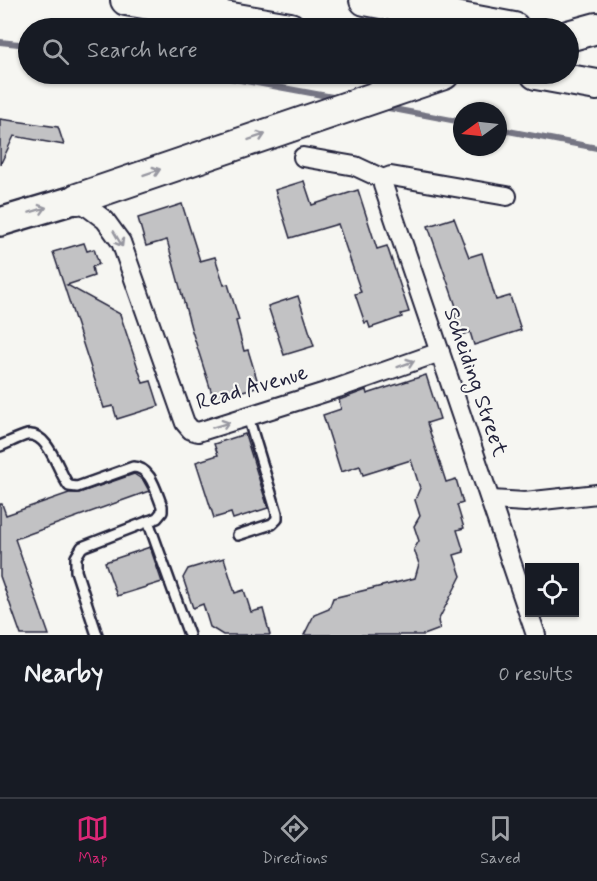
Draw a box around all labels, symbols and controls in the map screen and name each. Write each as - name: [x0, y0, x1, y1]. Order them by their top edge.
- search box: [18, 18, 579, 84]
- icon: search: [39, 35, 72, 68]
- text: Search here: [87, 37, 198, 65]
- north arrow: [453, 102, 507, 156]
- one-way arrow: [247, 130, 266, 141]
- one-way arrow: [142, 166, 161, 177]
- one-way arrow: [28, 204, 47, 215]
- one-way arrow: [112, 230, 124, 247]
- street label: Scheiding Street: [434, 304, 514, 461]
- one-way arrow: [396, 358, 415, 369]
- street label: Read Avenue: [193, 359, 311, 417]
- one-way arrow: [211, 419, 230, 430]
- map controls: [525, 563, 579, 617]
- button: locate: [525, 563, 579, 617]
- text: Nearby: [24, 657, 103, 691]
- text: 0 results: [499, 661, 573, 688]
- tab: Map: [76, 812, 109, 869]
- tab: Directions: [262, 812, 328, 869]
- tab: Saved: [480, 812, 521, 869]

